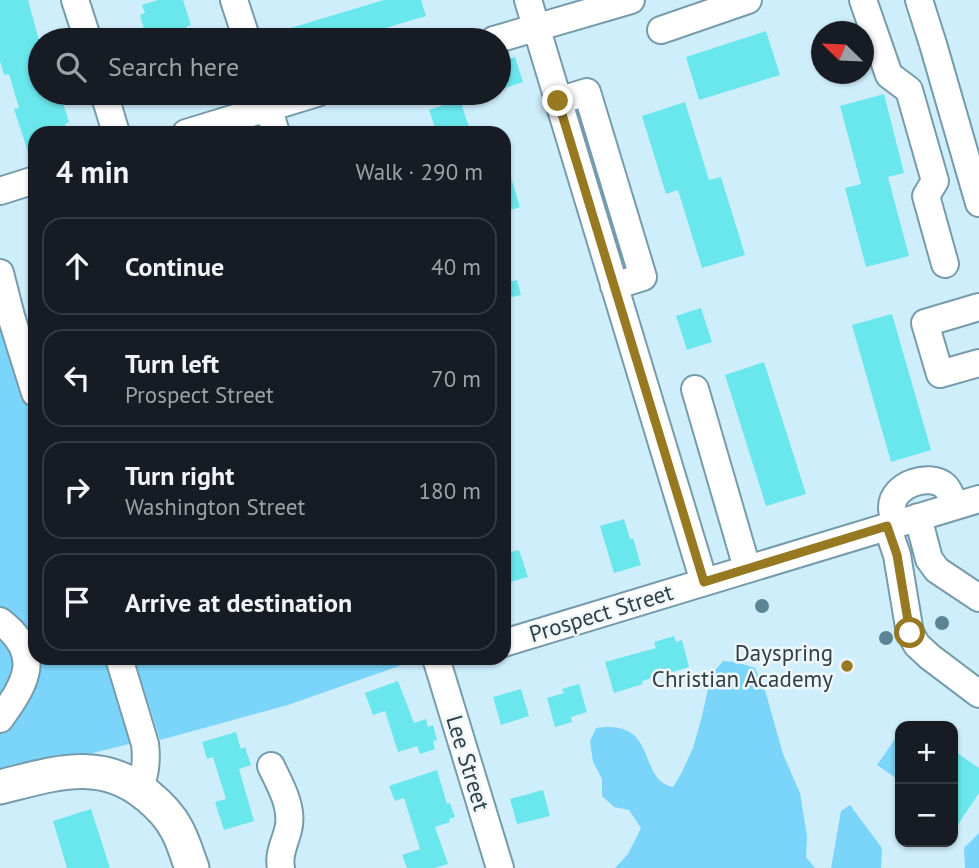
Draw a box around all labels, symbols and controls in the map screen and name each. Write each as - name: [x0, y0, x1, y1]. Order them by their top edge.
- north arrow: [811, 21, 874, 84]
- search box: [28, 28, 511, 105]
- icon: search: [52, 48, 90, 86]
- text: Search here: [108, 50, 239, 83]
- route end: [542, 85, 573, 116]
- text: 4 min: [56, 152, 129, 191]
- text: Walk · 290 m: [356, 157, 483, 186]
- icon: ahead: [58, 247, 96, 285]
- text: Continue: [125, 250, 224, 283]
- text: 40 m: [431, 252, 481, 281]
- text: Turn left: [125, 347, 219, 380]
- icon: left: [58, 359, 96, 397]
- text: 70 m: [431, 364, 481, 393]
- text: Prospect Street: [125, 380, 274, 409]
- text: Turn right: [125, 459, 234, 492]
- icon: right: [58, 471, 96, 509]
- text: 180 m: [419, 476, 481, 505]
- text: Washington Street: [125, 492, 305, 521]
- street label: Prospect Street: [525, 577, 676, 648]
- icon: arrive: [58, 583, 96, 621]
- text: Arrive at destination: [125, 586, 352, 619]
- route start: [894, 617, 925, 648]
- place label: Dayspring Christian Academy: [652, 638, 833, 693]
- marker: Dayspring Christian Academy: [839, 658, 855, 674]
- street label: Lee Street: [440, 711, 497, 814]
- map controls: [895, 721, 958, 847]
- button: +: [895, 721, 958, 784]
- button: −: [895, 784, 958, 847]

